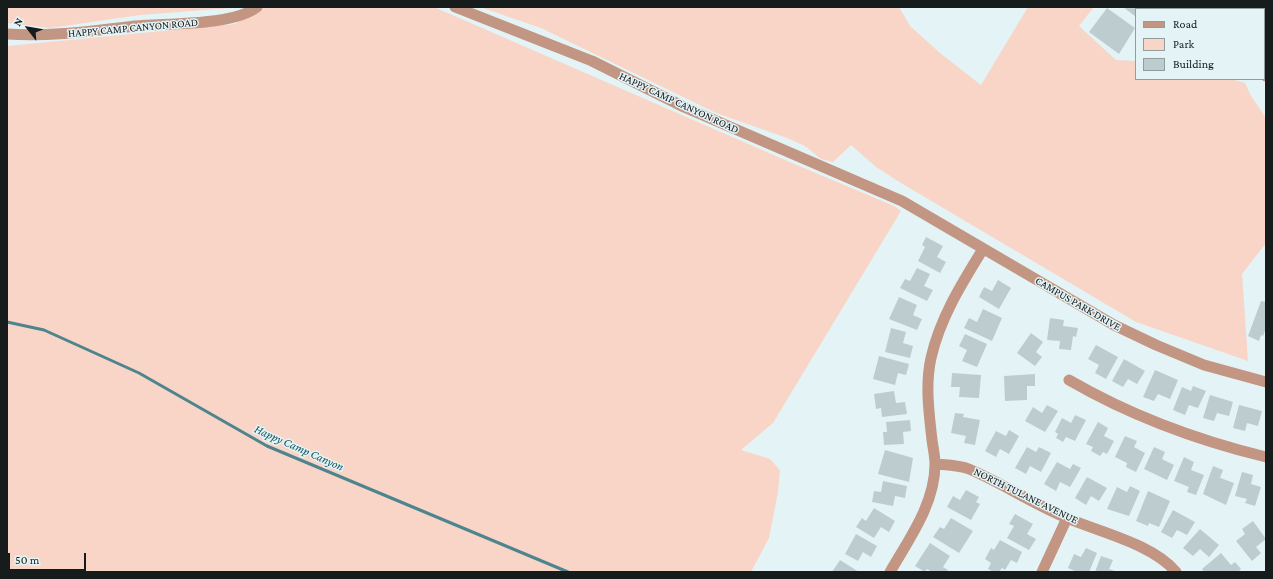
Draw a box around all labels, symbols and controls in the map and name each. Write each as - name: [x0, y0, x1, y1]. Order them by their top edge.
- north arrow: [8, 8, 48, 48]
- legend: [1135, 8, 1265, 80]
- text: N: [11, 16, 25, 28]
- street label: HAPPY CAMP CANYON ROAD: [67, 16, 199, 40]
- text: Road: [1173, 17, 1197, 31]
- text: Park: [1173, 37, 1194, 51]
- text: Building: [1173, 57, 1214, 71]
- street label: HAPPY CAMP CANYON ROAD: [617, 69, 741, 137]
- street label: CAMPUS PARK DRIVE: [1033, 274, 1123, 334]
- water label: Happy Camp Canyon: [252, 422, 346, 474]
- street label: NORTH TULANE AVENUE: [972, 465, 1080, 527]
- scale bar: [10, 545, 88, 571]
- text: 50 m: [15, 553, 39, 567]

